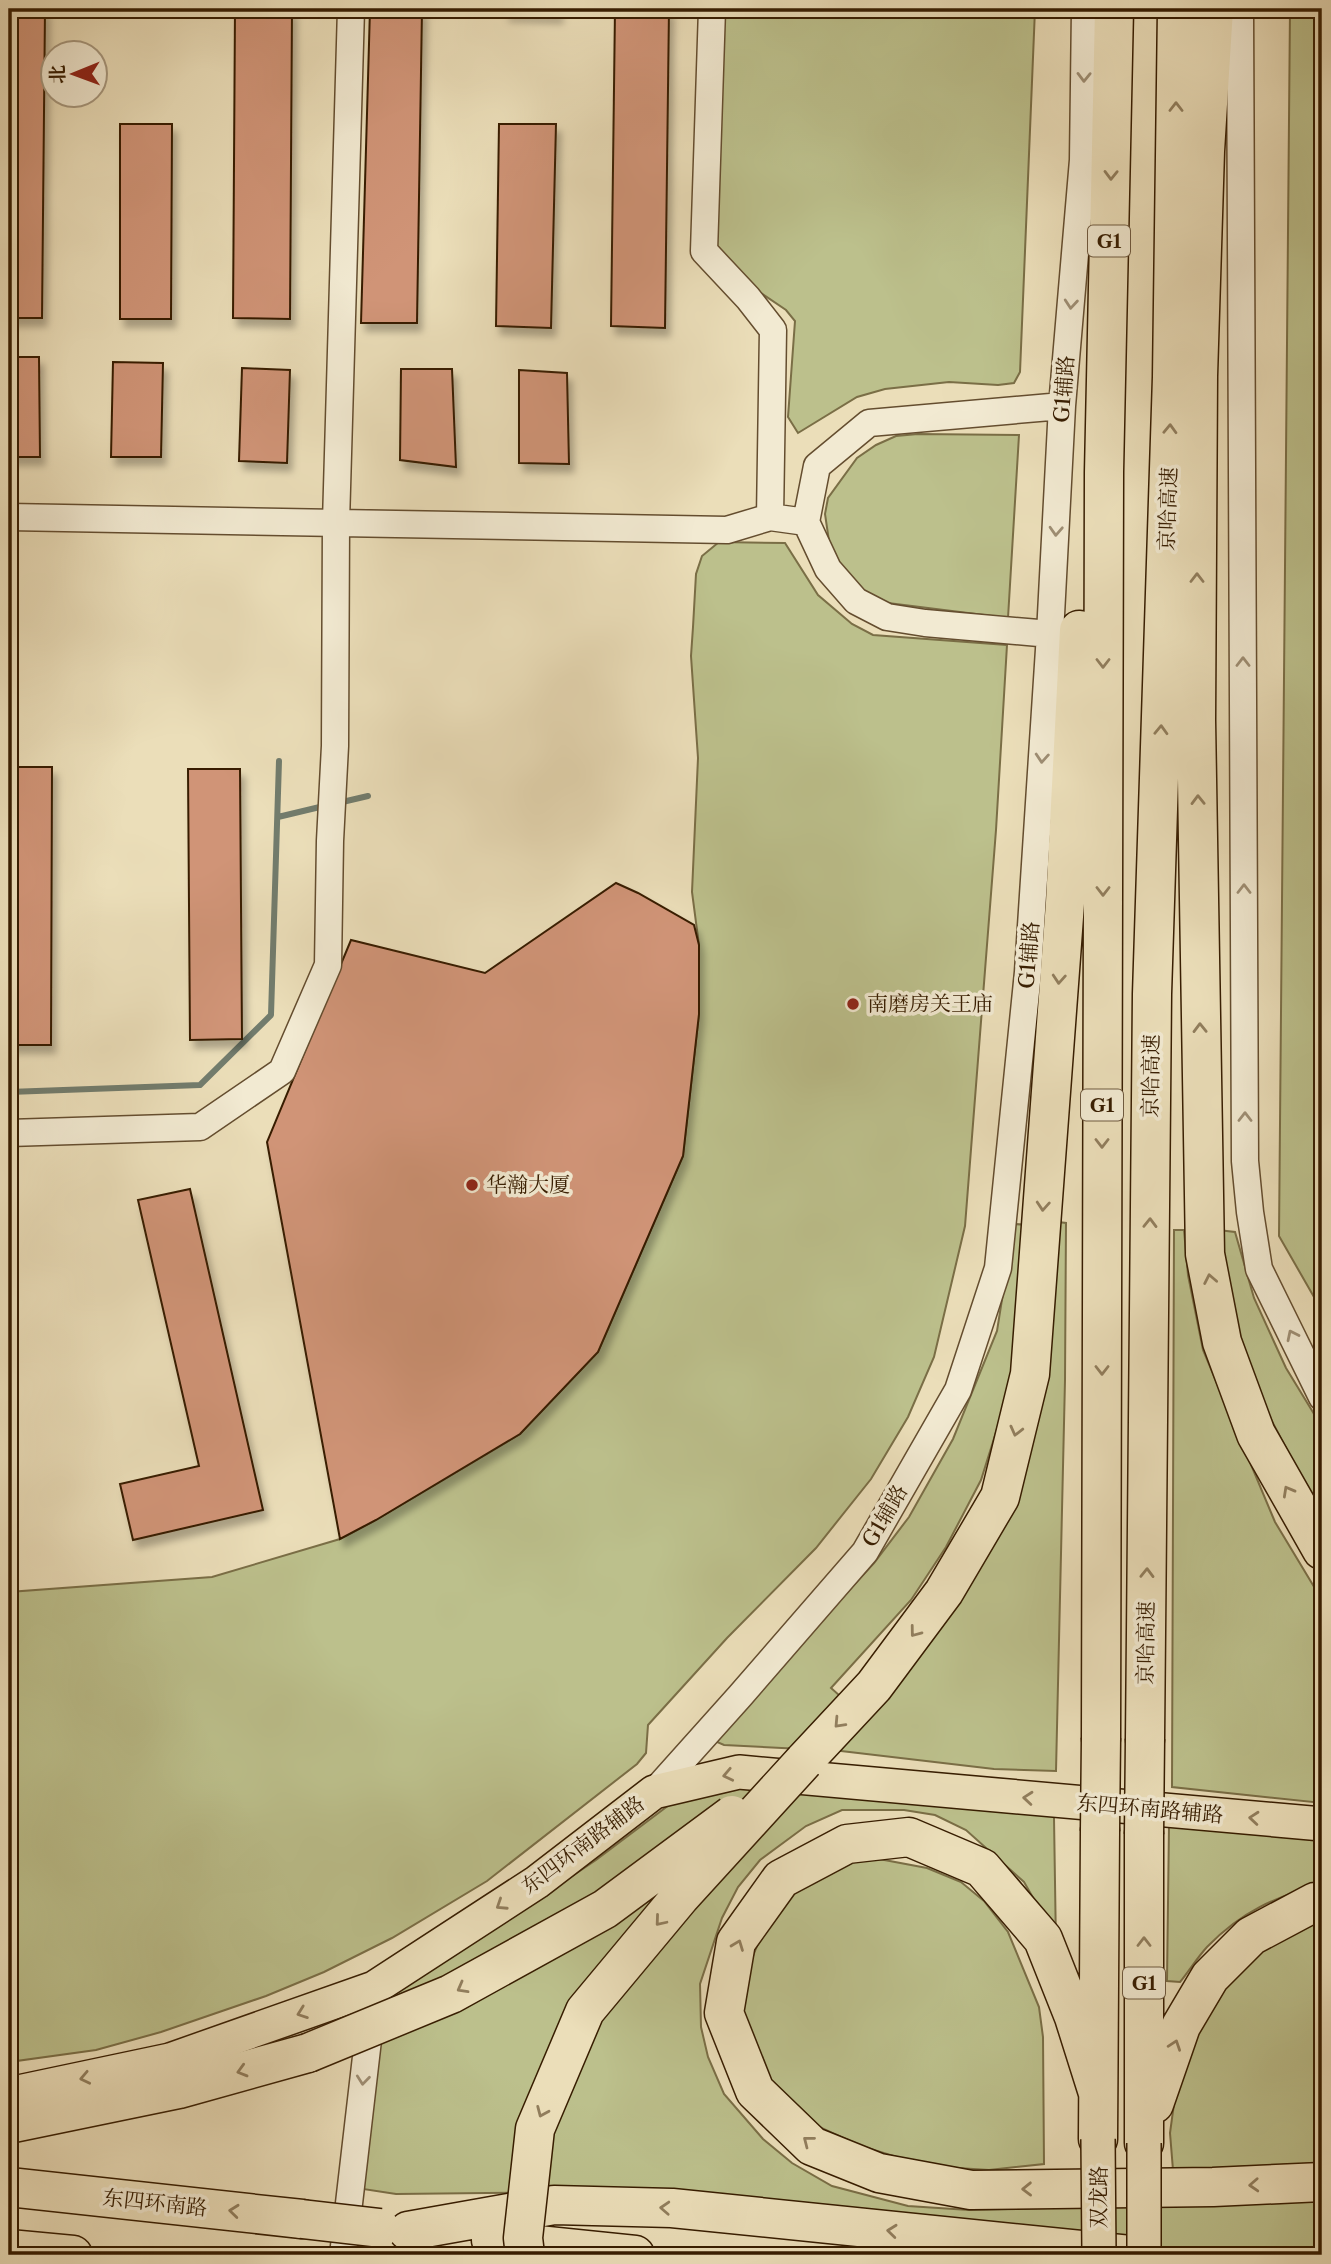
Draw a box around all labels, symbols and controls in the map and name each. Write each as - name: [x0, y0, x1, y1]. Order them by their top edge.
- north arrow: [38, 38, 108, 108]
- text: 北: [46, 65, 69, 84]
- one-way arrow: [1076, 72, 1092, 83]
- one-way arrow: [1168, 101, 1184, 112]
- one-way arrow: [1103, 170, 1118, 181]
- road number: G1: [1088, 226, 1130, 256]
- one-way arrow: [1064, 299, 1079, 310]
- street label: G1辅路: [1049, 354, 1078, 424]
- one-way arrow: [1163, 424, 1178, 435]
- street label: 京哈高速: [1154, 467, 1181, 551]
- one-way arrow: [1048, 526, 1063, 537]
- one-way arrow: [1189, 572, 1205, 583]
- one-way arrow: [1235, 656, 1251, 666]
- one-way arrow: [1095, 658, 1111, 669]
- one-way arrow: [1153, 725, 1168, 736]
- one-way arrow: [1035, 753, 1050, 764]
- one-way arrow: [1190, 795, 1205, 806]
- one-way arrow: [1236, 883, 1252, 894]
- one-way arrow: [1095, 886, 1111, 896]
- street label: G1辅路: [1014, 920, 1043, 990]
- one-way arrow: [1052, 974, 1067, 985]
- place label: 南磨房关王庙: [867, 991, 993, 1016]
- marker: 南磨房关王庙: [845, 996, 861, 1012]
- one-way arrow: [1193, 1022, 1208, 1033]
- street label: 京哈高速: [1137, 1034, 1164, 1118]
- road number: G1: [1081, 1090, 1123, 1120]
- one-way arrow: [1237, 1111, 1253, 1121]
- one-way arrow: [1094, 1138, 1110, 1148]
- place label: 华瀚大厦: [486, 1172, 570, 1197]
- marker: 华瀚大厦: [464, 1177, 480, 1193]
- one-way arrow: [1036, 1201, 1051, 1212]
- one-way arrow: [1142, 1217, 1158, 1228]
- one-way arrow: [1204, 1273, 1219, 1285]
- one-way arrow: [1286, 1330, 1300, 1342]
- one-way arrow: [1094, 1365, 1109, 1376]
- one-way arrow: [1010, 1425, 1024, 1437]
- street label: G1辅路: [857, 1480, 912, 1551]
- one-way arrow: [1283, 1486, 1296, 1499]
- one-way arrow: [1139, 1567, 1155, 1578]
- street label: 京哈高速: [1132, 1601, 1159, 1685]
- one-way arrow: [910, 1624, 923, 1637]
- one-way arrow: [835, 1715, 848, 1728]
- one-way arrow: [722, 1767, 734, 1782]
- street label: 东四环南路辅路: [516, 1790, 649, 1899]
- street label: 东四环南路辅路: [1076, 1790, 1224, 1827]
- one-way arrow: [1022, 1791, 1033, 1806]
- one-way arrow: [1248, 1811, 1259, 1826]
- one-way arrow: [496, 1897, 509, 1909]
- one-way arrow: [656, 1912, 668, 1925]
- one-way arrow: [1136, 1936, 1152, 1947]
- one-way arrow: [729, 1940, 743, 1952]
- road number: G1: [1123, 1968, 1165, 1998]
- one-way arrow: [457, 1980, 470, 1993]
- one-way arrow: [297, 2005, 309, 2019]
- one-way arrow: [1167, 2040, 1181, 2052]
- one-way arrow: [236, 2063, 248, 2077]
- one-way arrow: [79, 2070, 91, 2085]
- one-way arrow: [356, 2074, 371, 2086]
- one-way arrow: [536, 2105, 550, 2118]
- one-way arrow: [804, 2137, 816, 2150]
- street label: 双龙路: [1086, 2166, 1111, 2229]
- one-way arrow: [1248, 2178, 1259, 2193]
- one-way arrow: [1021, 2181, 1031, 2197]
- street label: 东四环南路: [102, 2185, 209, 2220]
- one-way arrow: [660, 2201, 671, 2216]
- one-way arrow: [228, 2204, 240, 2219]
- one-way arrow: [886, 2223, 898, 2238]

